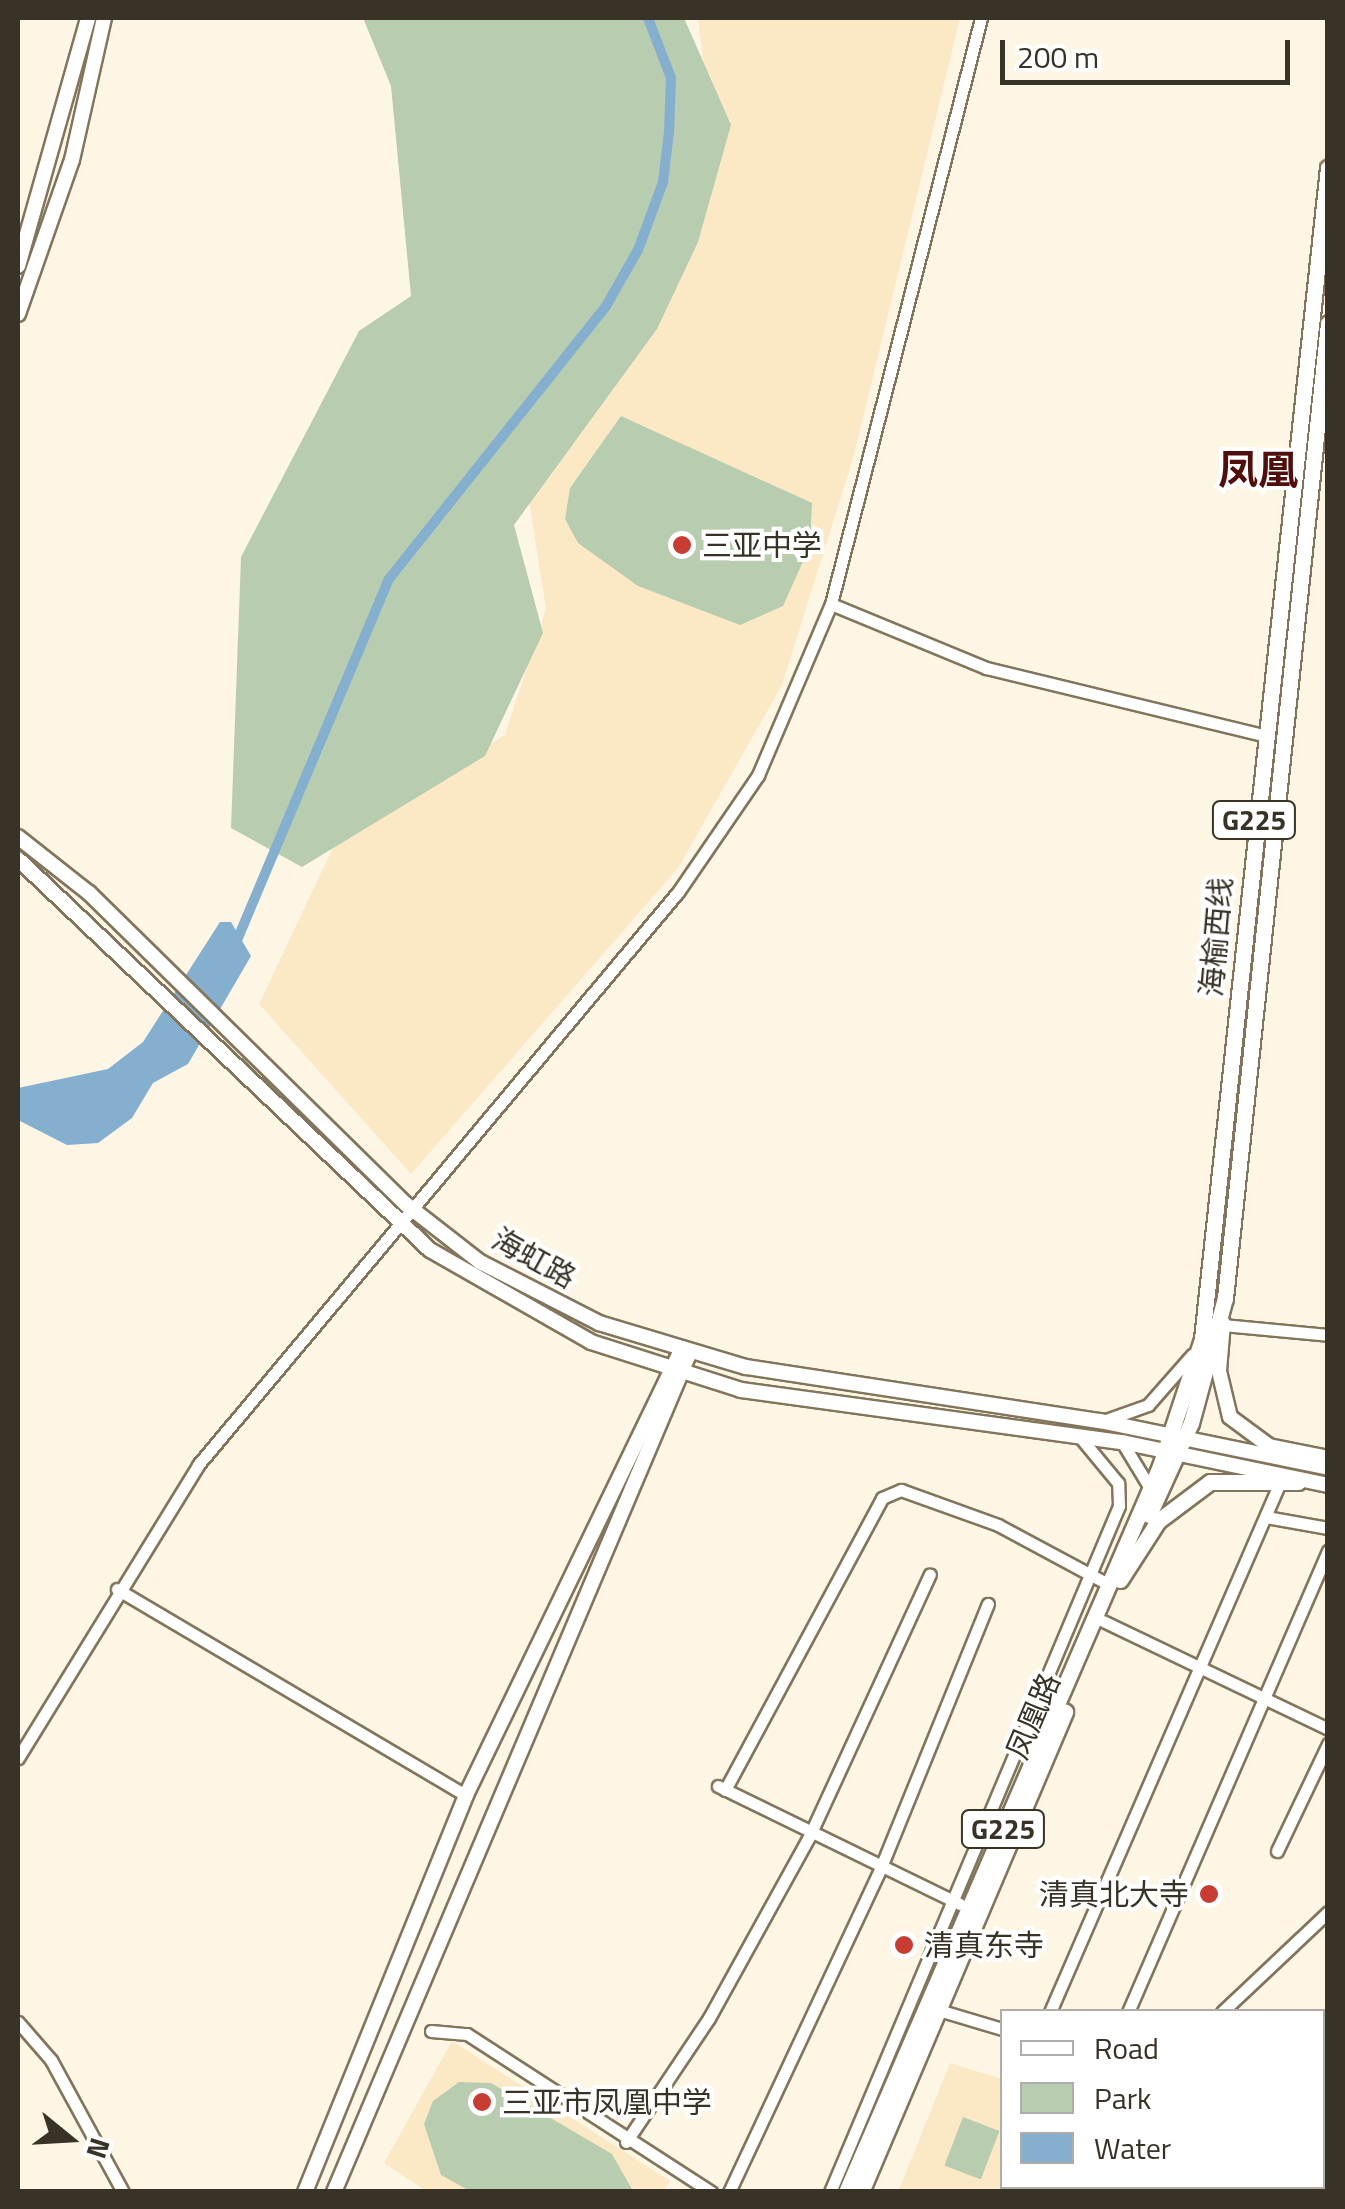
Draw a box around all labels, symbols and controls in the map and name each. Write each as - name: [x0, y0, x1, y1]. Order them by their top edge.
- scale bar: [1005, 20, 1295, 82]
- text: 200 m: [1017, 34, 1099, 80]
- district label: 凤凰: [1218, 446, 1298, 494]
- place label: 三亚中学: [702, 527, 822, 563]
- marker: 三亚中学: [671, 534, 693, 556]
- road number: G225: [1212, 797, 1296, 843]
- street label: 海榆西线: [1193, 876, 1239, 998]
- street label: 海虹路: [486, 1220, 582, 1296]
- street label: 凤凰路: [999, 1668, 1067, 1764]
- road number: G225: [960, 1806, 1046, 1852]
- place label: 清真北大寺: [1039, 1876, 1189, 1912]
- marker: 清真北大寺: [1198, 1883, 1220, 1905]
- place label: 清真东寺: [924, 1927, 1044, 1963]
- marker: 清真东寺: [893, 1934, 915, 1956]
- legend: [1000, 2009, 1325, 2189]
- text: Road: [1094, 2025, 1159, 2071]
- text: Park: [1094, 2075, 1151, 2121]
- place label: 三亚市凤凰中学: [502, 2084, 712, 2120]
- north arrow: [20, 2089, 120, 2189]
- marker: 三亚市凤凰中学: [471, 2091, 493, 2113]
- text: Water: [1094, 2125, 1171, 2171]
- text: N: [76, 2133, 122, 2164]

